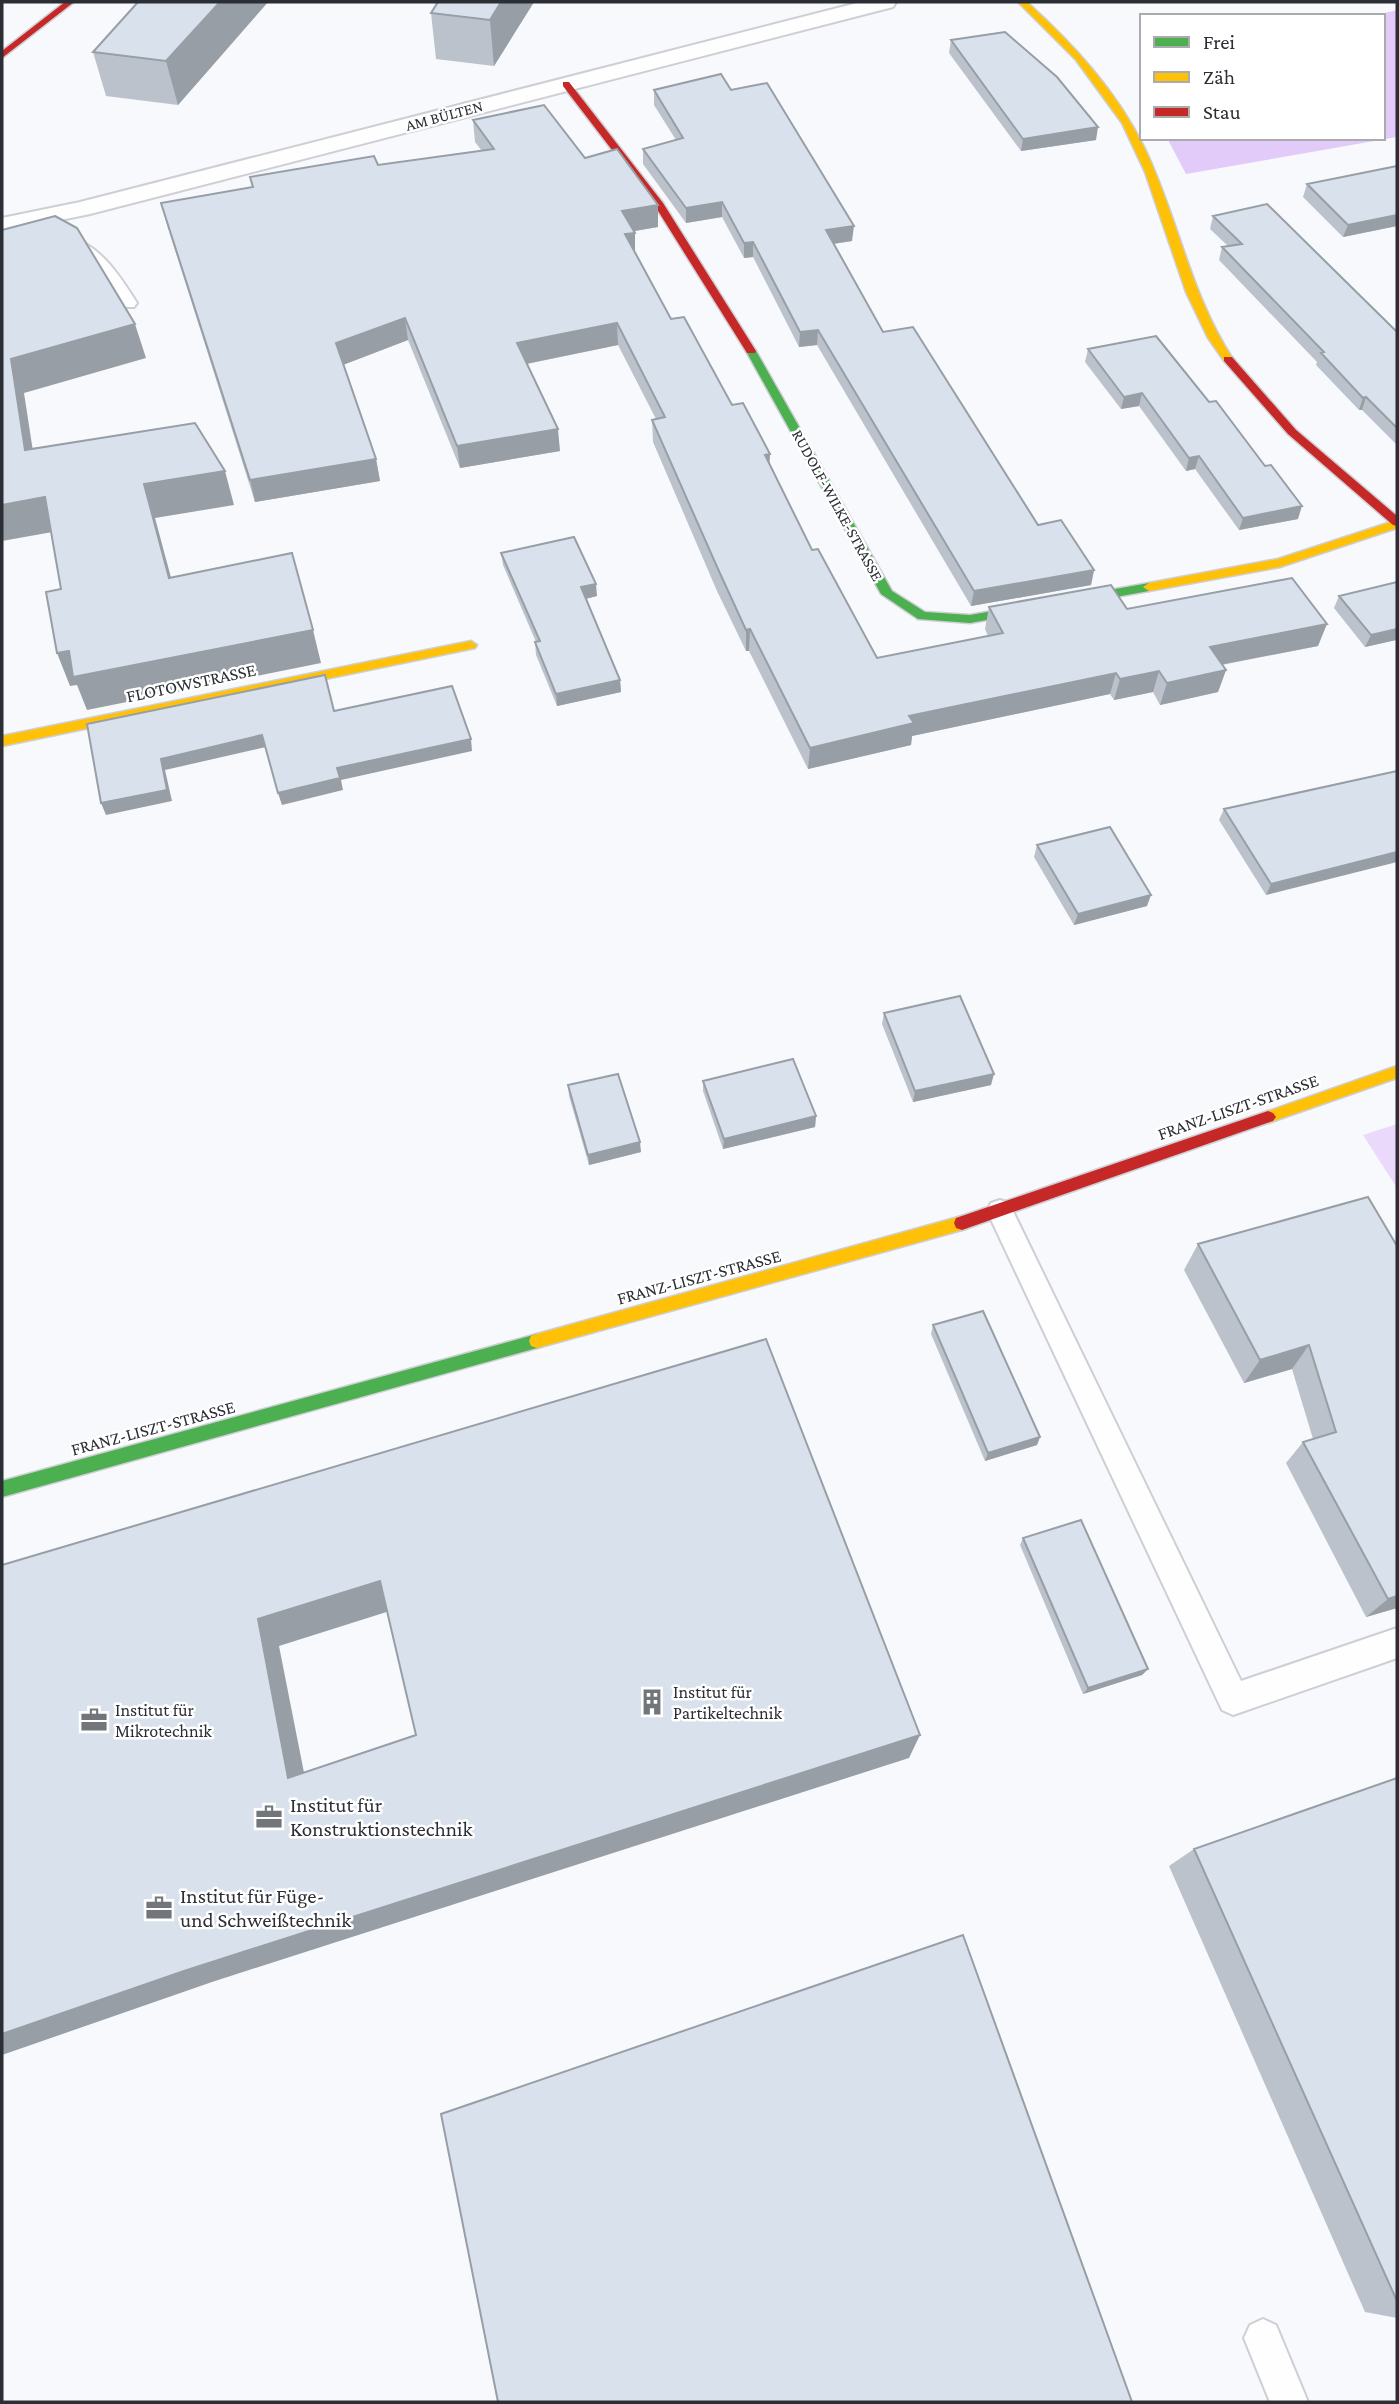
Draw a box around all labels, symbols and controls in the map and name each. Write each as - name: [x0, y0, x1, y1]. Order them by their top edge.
- legend: [1140, 14, 1385, 140]
- text: Frei: [1203, 30, 1235, 54]
- text: Zäh: [1203, 65, 1235, 89]
- street label: AM BÜLTEN: [404, 97, 485, 134]
- text: Stau: [1203, 100, 1241, 124]
- street label: RUDOLF-WILKE-STRASSE: [789, 427, 886, 584]
- street label: FLOTOWSTRASSE: [124, 659, 258, 706]
- street label: FRANZ-LISZT-STRASSE: [1155, 1070, 1321, 1144]
- street label: FRANZ-LISZT-STRASSE: [615, 1245, 783, 1309]
- street label: FRANZ-LISZT-STRASSE: [69, 1396, 237, 1460]
- place label: Institut für Partikeltechnik: [673, 1682, 782, 1723]
- building icon: Institut für Partikeltechnik: [637, 1687, 667, 1717]
- place label: Institut für Mikrotechnik: [115, 1700, 212, 1741]
- office icon: Institut für Mikrotechnik: [79, 1705, 109, 1735]
- place label: Institut für Konstruktionstechnik: [290, 1793, 472, 1841]
- office icon: Institut für Konstruktionstechnik: [254, 1802, 284, 1832]
- place label: Institut für Füge- und Schweißtechnik: [180, 1884, 351, 1932]
- office icon: Institut für Füge- und Schweißtechnik: [144, 1893, 174, 1923]

